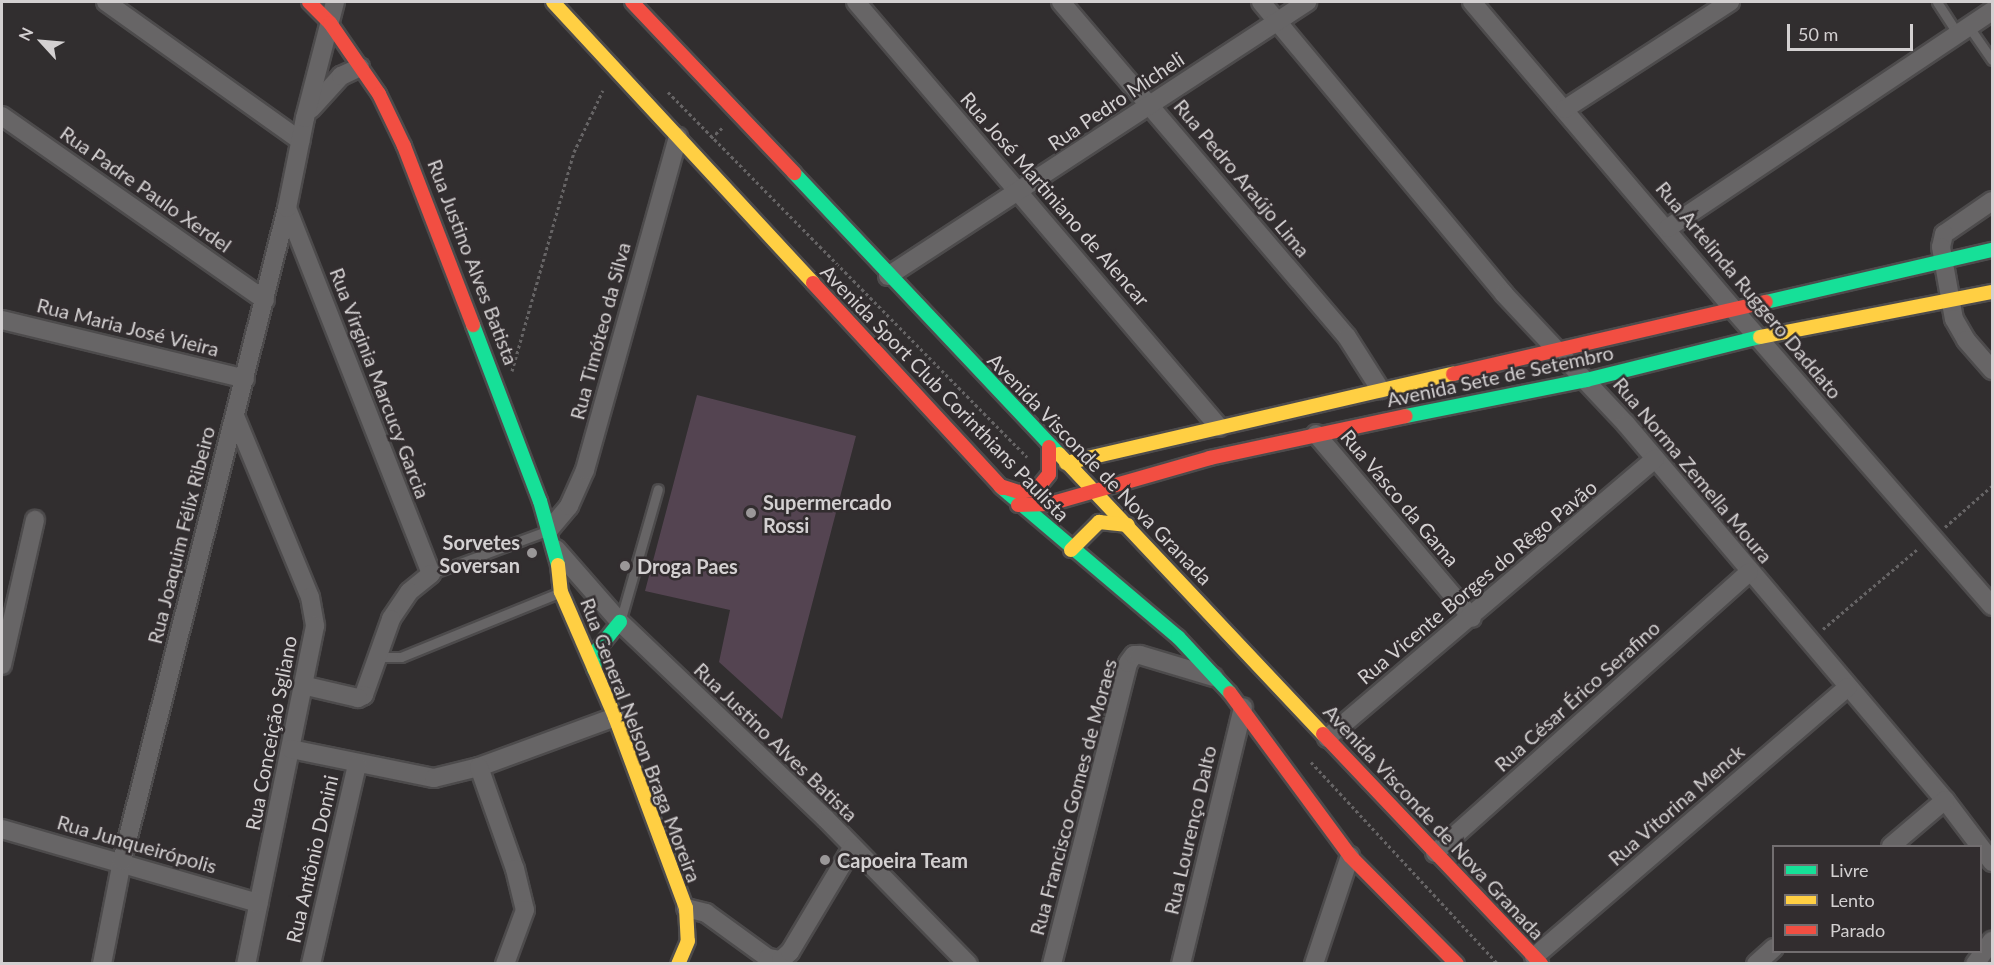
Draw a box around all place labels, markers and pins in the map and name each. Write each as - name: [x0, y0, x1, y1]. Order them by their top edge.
- place label: Supermercado Rossi: [763, 490, 892, 537]
- marker: Supermercado Rossi: [744, 506, 758, 520]
- place label: Sorvetes Soversan: [439, 530, 520, 577]
- marker: Sorvetes Soversan: [525, 546, 539, 560]
- place label: Droga Paes: [637, 554, 738, 578]
- marker: Droga Paes: [618, 559, 632, 573]
- place label: Capoeira Team: [837, 848, 968, 872]
- marker: Capoeira Team: [818, 853, 832, 867]

